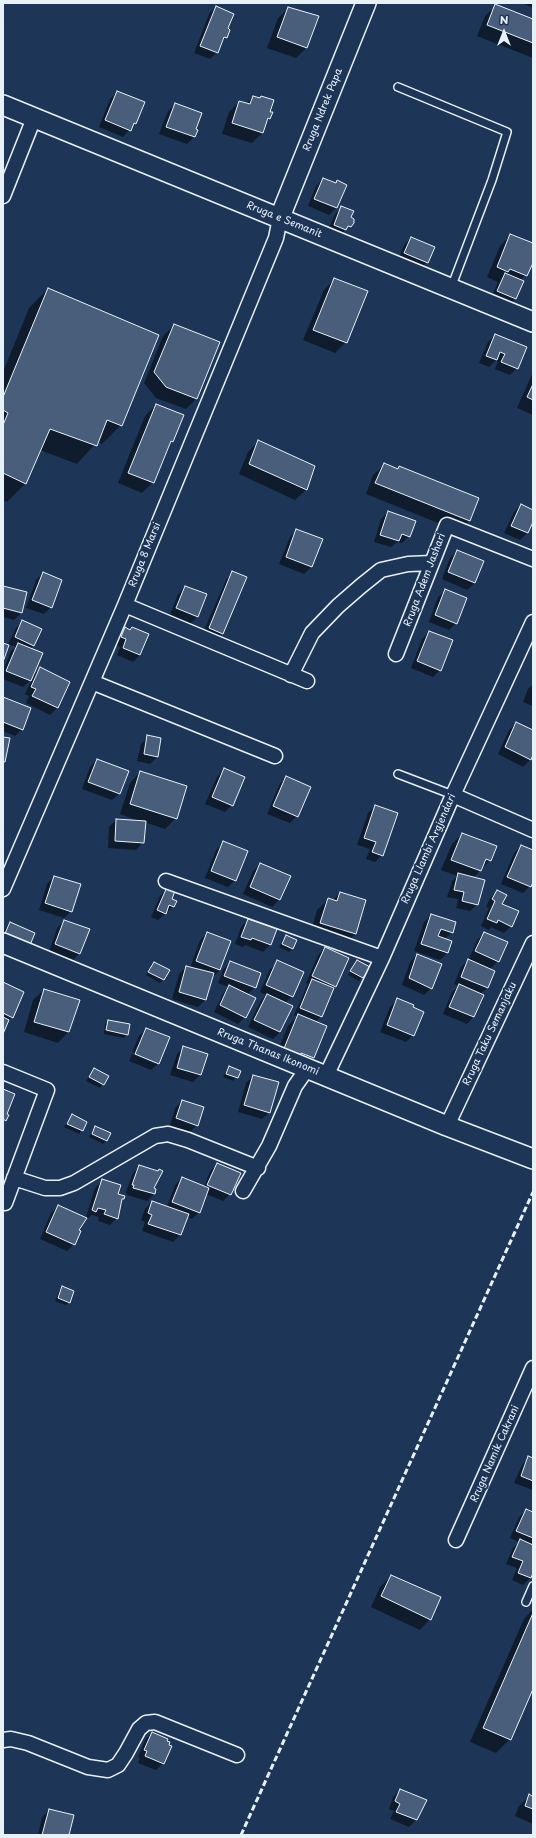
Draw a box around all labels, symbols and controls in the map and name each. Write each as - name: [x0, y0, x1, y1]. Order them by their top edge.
- text: N: [500, 11, 508, 28]
- north arrow: [484, 12, 524, 52]
- street label: Rruga Ndrek Papa: [301, 67, 345, 153]
- street label: Rruga e Semanit: [244, 199, 324, 241]
- street label: Rruga 8 Marsi: [127, 521, 163, 589]
- street label: Rruga Adem Jashari: [402, 532, 448, 628]
- street label: Rruga Llambi Argjendari: [399, 792, 459, 906]
- street label: Rruga Taku Semanjaku: [461, 980, 519, 1088]
- street label: Rruga Thanas Ikonomi: [215, 1026, 321, 1078]
- street label: Rruga Namik Cakrani: [468, 1404, 522, 1504]

